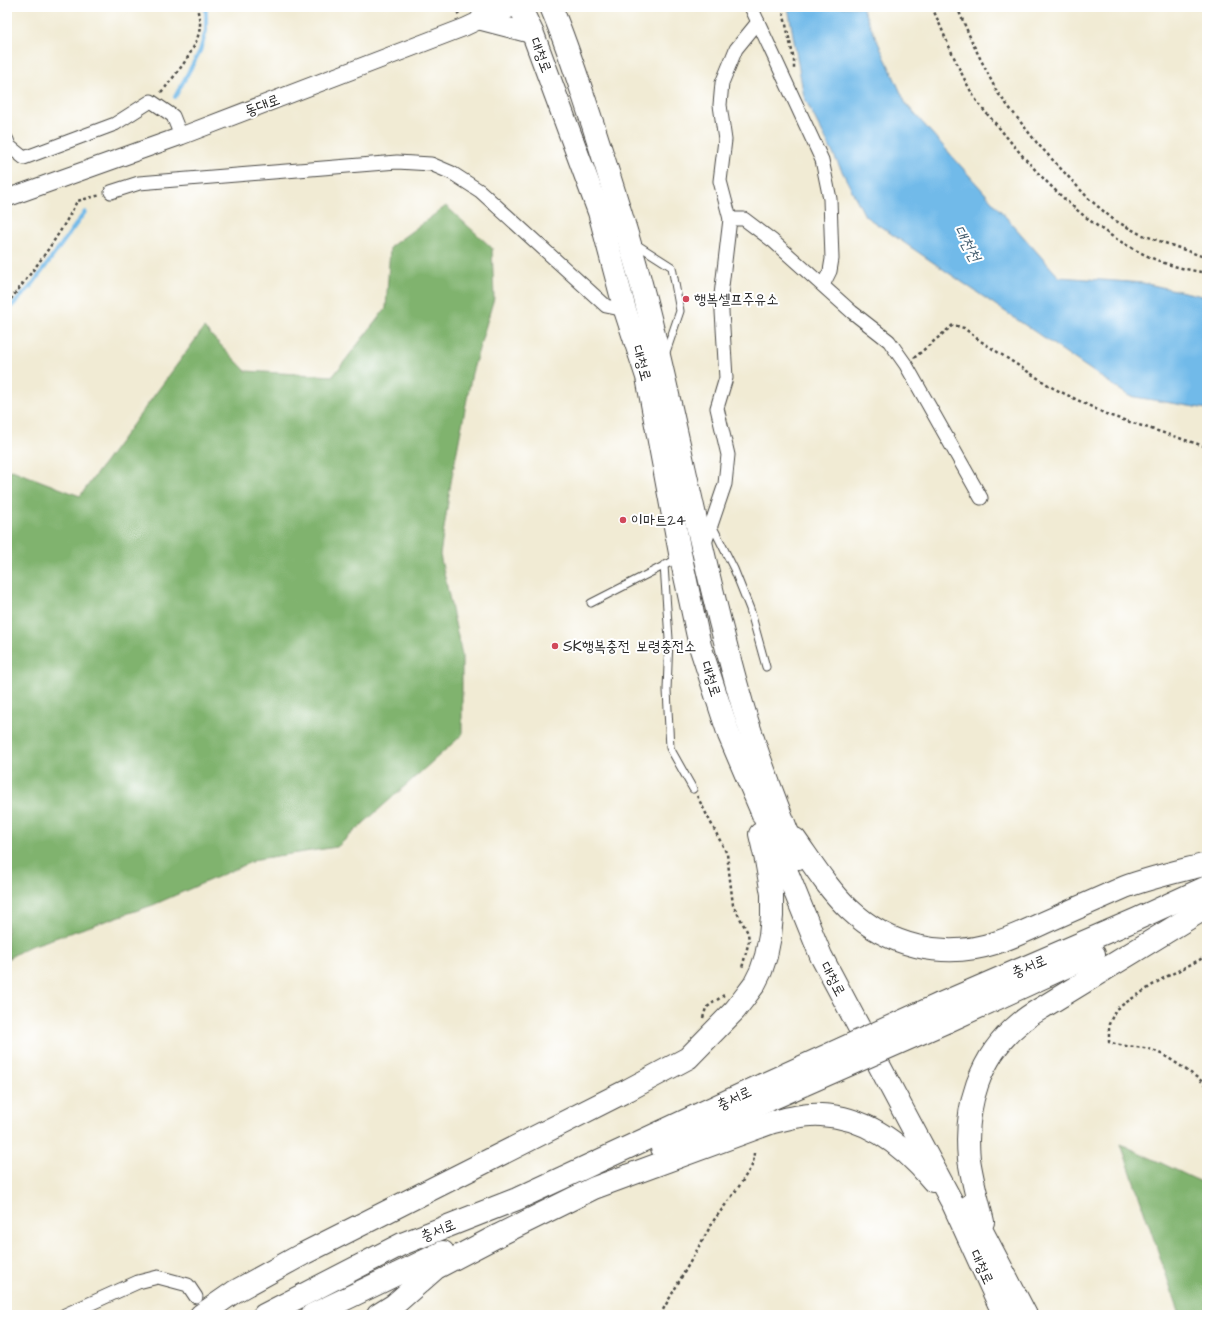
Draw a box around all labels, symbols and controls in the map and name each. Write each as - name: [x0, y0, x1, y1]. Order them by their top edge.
- street label: 대청로: [524, 35, 557, 76]
- street label: 동대로: [242, 89, 283, 122]
- water label: 대천천: [948, 221, 987, 268]
- place label: 행복셀프주유소: [694, 289, 779, 310]
- marker: 행복셀프주유소: [681, 294, 691, 304]
- street label: 대청로: [626, 343, 657, 383]
- place label: 이마트24: [631, 510, 686, 531]
- marker: 이마트24: [618, 515, 628, 525]
- place label: SK행복충전 보령충전소: [563, 636, 696, 657]
- marker: SK행복충전 보령충전소: [550, 641, 560, 651]
- street label: 대청로: [695, 659, 726, 700]
- street label: 충서로: [1008, 950, 1050, 983]
- street label: 대청로: [815, 958, 850, 1000]
- street label: 충서로: [713, 1081, 755, 1116]
- street label: 충서로: [417, 1214, 459, 1247]
- street label: 대청로: [964, 1246, 999, 1288]

